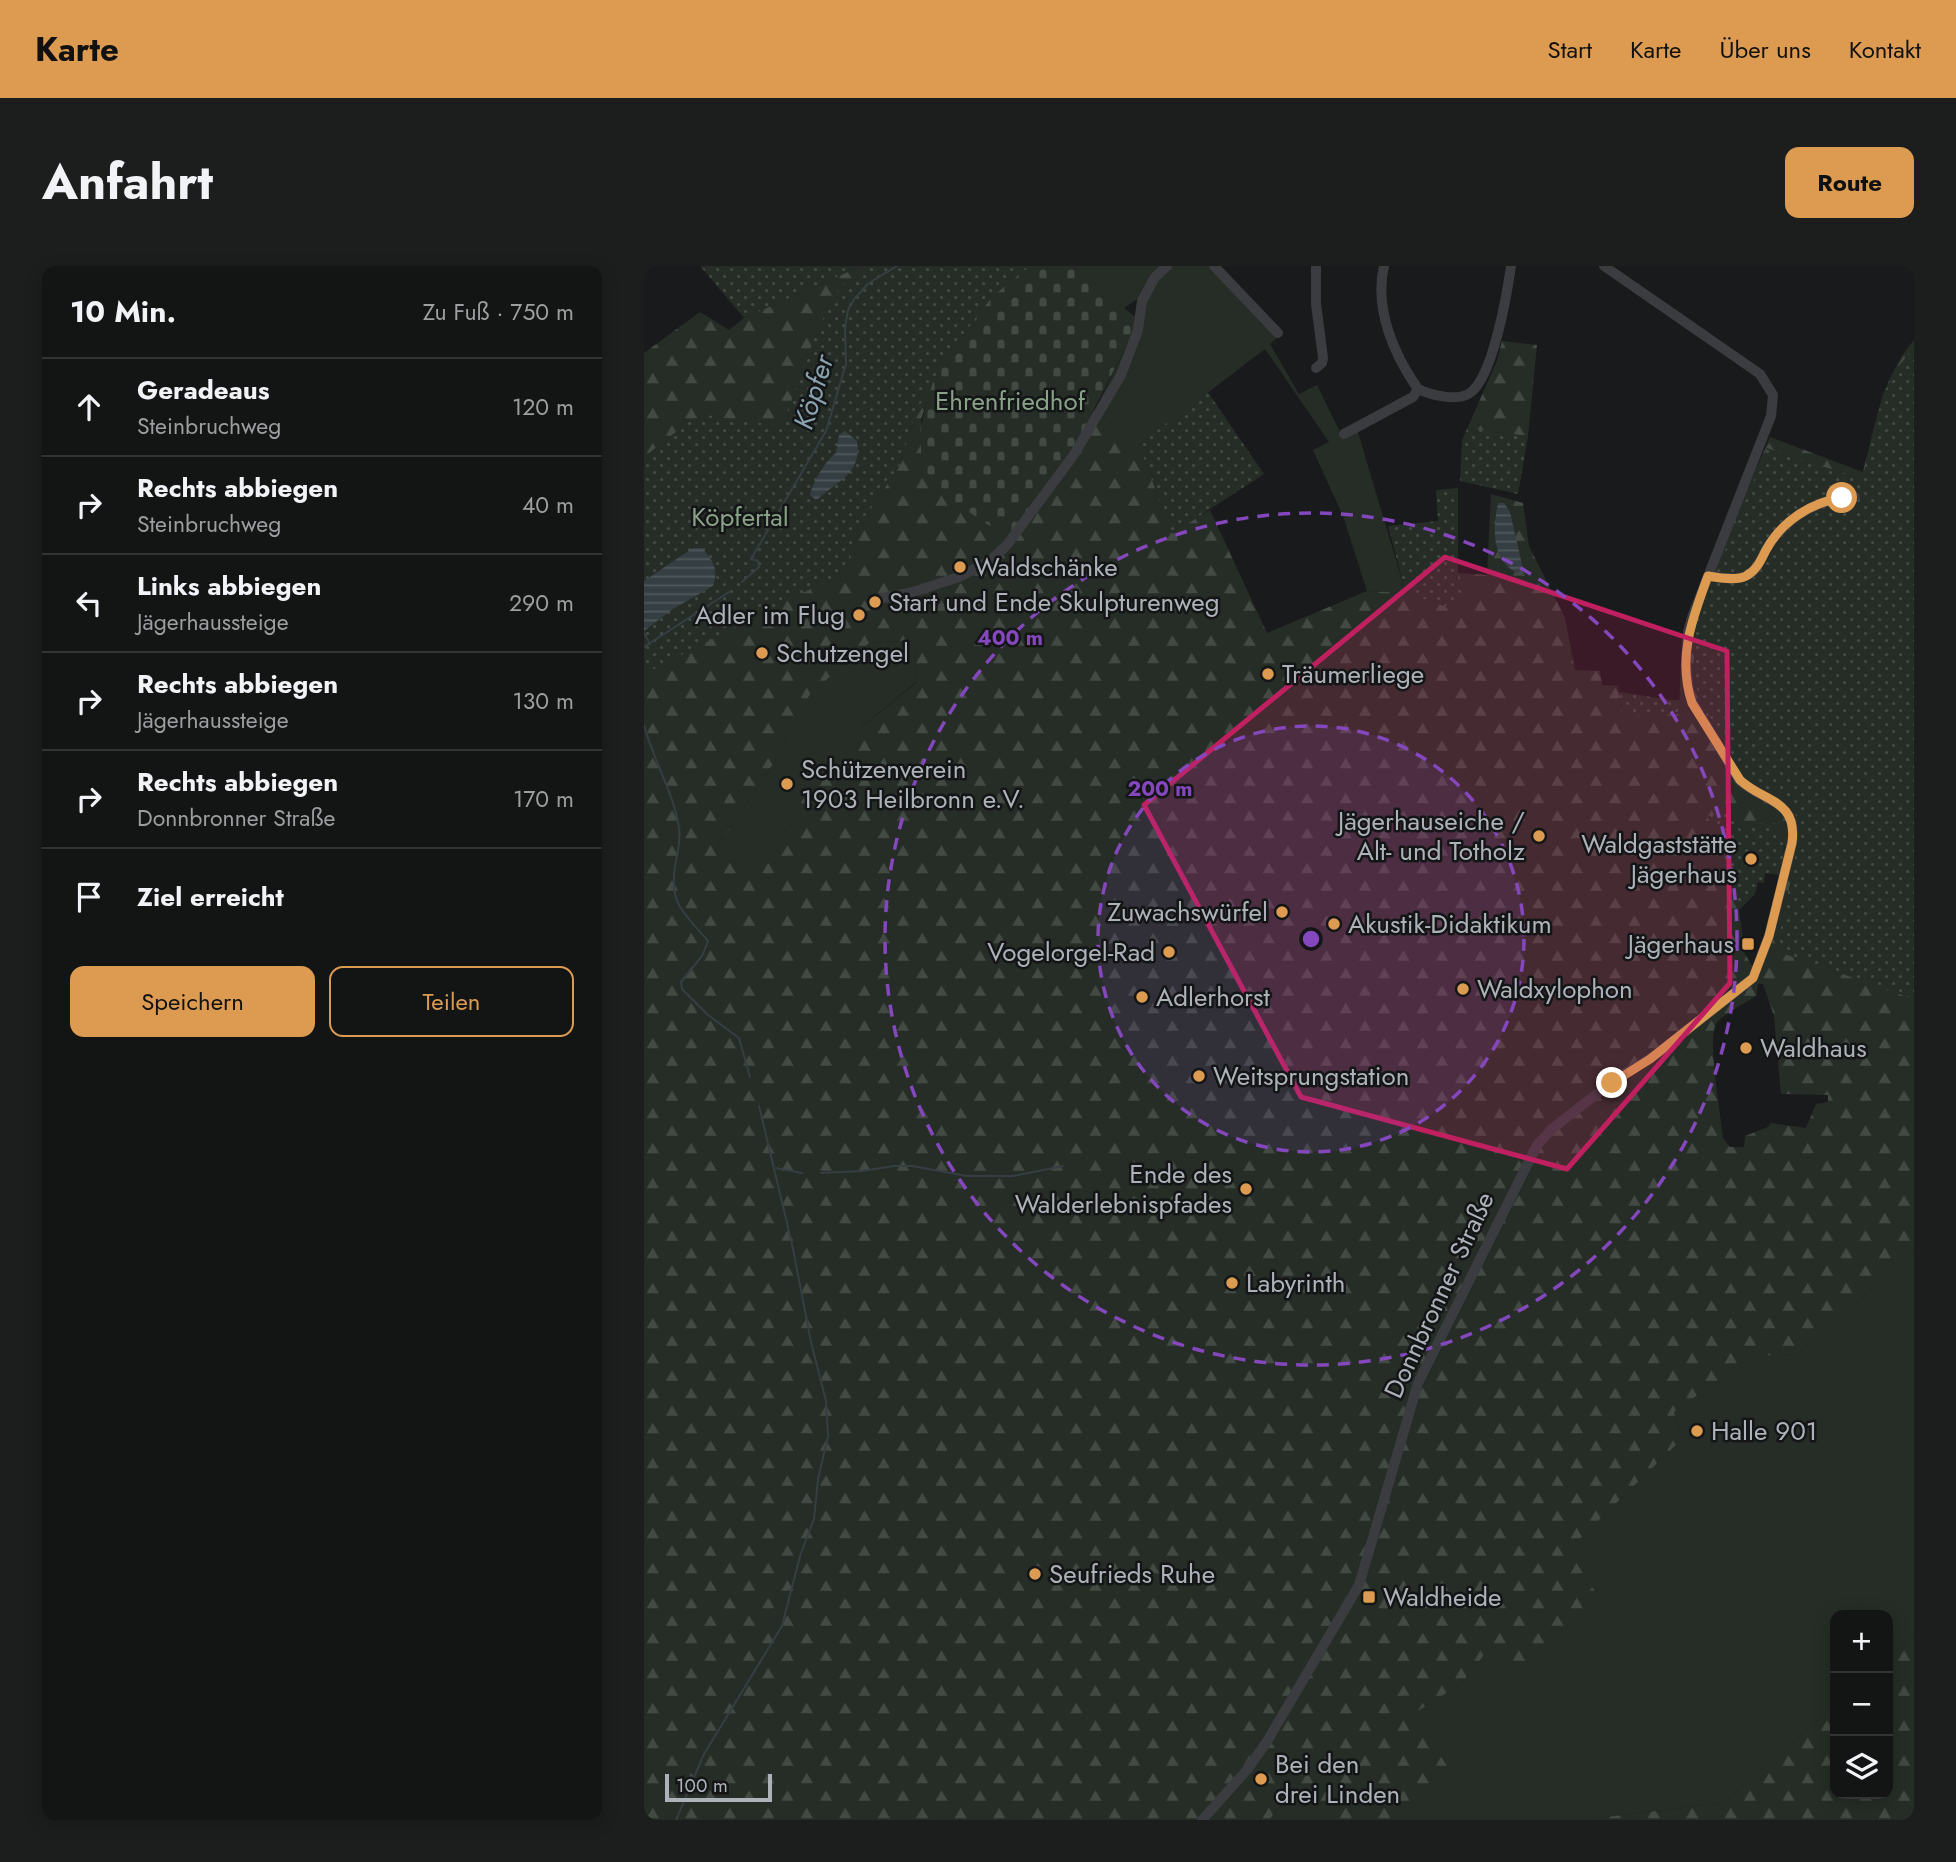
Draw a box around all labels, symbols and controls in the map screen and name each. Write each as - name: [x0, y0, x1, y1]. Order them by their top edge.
- text: Karte: [35, 26, 119, 73]
- text: Start: [1548, 32, 1592, 67]
- text: Karte: [1630, 32, 1681, 67]
- text: Über uns: [1719, 32, 1811, 67]
- text: Kontakt: [1849, 32, 1921, 67]
- text: Anfahrt: [42, 147, 213, 217]
- button: Route: [1785, 147, 1914, 218]
- text: 10 Min.: [70, 290, 176, 333]
- text: Zu Fuß · 750 m: [423, 295, 574, 329]
- water label: Köpfer: [783, 348, 845, 434]
- text: Geradeaus: [137, 371, 270, 409]
- park label: Ehrenfriedhof: [935, 382, 1086, 420]
- icon: ahead: [70, 388, 108, 426]
- text: 120 m: [512, 390, 574, 424]
- text: Steinbruchweg: [137, 409, 281, 443]
- text: Rechts abbiegen: [137, 469, 338, 507]
- route start: [1826, 482, 1857, 513]
- icon: right: [70, 486, 108, 524]
- text: 40 m: [522, 488, 574, 522]
- park label: Köpfertal: [691, 498, 789, 536]
- text: Steinbruchweg: [137, 507, 281, 541]
- place label: Waldschänke: [974, 548, 1118, 586]
- marker: Waldschänke: [952, 559, 968, 575]
- text: Links abbiegen: [137, 567, 321, 605]
- place label: Start und Ende Skulpturenweg: [889, 583, 1220, 621]
- icon: left: [70, 584, 108, 622]
- text: 290 m: [509, 586, 574, 620]
- marker: Start und Ende Skulpturenweg: [867, 594, 883, 610]
- place label: Adler im Flug: [695, 596, 845, 634]
- text: Jägerhaussteige: [137, 605, 289, 639]
- marker: Adler im Flug: [851, 607, 867, 623]
- text: 400 m: [977, 623, 1043, 653]
- place label: Schutzengel: [776, 634, 909, 672]
- marker: Schutzengel: [754, 645, 770, 661]
- place label: Träumerliege: [1282, 655, 1424, 693]
- text: Rechts abbiegen: [137, 665, 338, 703]
- marker: Träumerliege: [1260, 666, 1276, 682]
- icon: right: [70, 682, 108, 720]
- text: 130 m: [512, 684, 574, 718]
- text: Jägerhaussteige: [137, 703, 289, 737]
- place label: Schützenverein 1903 Heilbronn e.V.: [801, 750, 1025, 818]
- text: Rechts abbiegen: [137, 763, 338, 801]
- text: 200 m: [1127, 774, 1193, 804]
- marker: Schützenverein 1903 Heilbronn e.V.: [779, 776, 795, 792]
- icon: right: [70, 780, 108, 818]
- text: 170 m: [513, 782, 574, 816]
- text: Donnbronner Straße: [137, 801, 335, 835]
- place label: Jägerhauseiche / Alt- und Totholz: [1335, 802, 1525, 870]
- place label: Waldgaststätte Jägerhaus: [1581, 825, 1737, 893]
- marker: Jägerhauseiche / Alt- und Totholz: [1531, 828, 1547, 844]
- marker: Waldgaststätte Jägerhaus: [1743, 851, 1759, 867]
- icon: arrive: [70, 878, 108, 916]
- text: Ziel erreicht: [137, 878, 284, 916]
- place label: Zuwachswürfel: [1107, 893, 1268, 931]
- marker: Zuwachswürfel: [1274, 904, 1290, 920]
- place label: Akustik-Didaktikum: [1348, 905, 1552, 943]
- marker: Akustik-Didaktikum: [1326, 916, 1342, 932]
- place label: Jägerhaus: [1625, 925, 1734, 963]
- centre of rings: [1299, 927, 1323, 951]
- place label: Vogelorgel-Rad: [987, 933, 1155, 971]
- marker: Jägerhaus: [1740, 936, 1756, 952]
- marker: Vogelorgel-Rad: [1161, 944, 1177, 960]
- button: Speichern: [70, 966, 315, 1037]
- button: Teilen: [329, 966, 574, 1037]
- place label: Waldxylophon: [1477, 970, 1633, 1008]
- place label: Adlerhorst: [1156, 978, 1271, 1016]
- marker: Waldxylophon: [1455, 981, 1471, 997]
- marker: Adlerhorst: [1134, 989, 1150, 1005]
- place label: Waldhaus: [1760, 1029, 1867, 1067]
- marker: Waldhaus: [1738, 1040, 1754, 1056]
- place label: Weitsprungstation: [1213, 1057, 1409, 1095]
- route end: [1596, 1067, 1627, 1098]
- marker: Weitsprungstation: [1191, 1068, 1207, 1084]
- place label: Ende des Walderlebnispfades: [1015, 1155, 1232, 1223]
- marker: Ende des Walderlebnispfades: [1238, 1181, 1254, 1197]
- street label: Donnbronner Straße: [1374, 1185, 1504, 1405]
- place label: Labyrinth: [1246, 1264, 1345, 1302]
- marker: Labyrinth: [1224, 1275, 1240, 1291]
- place label: Halle 901: [1711, 1412, 1818, 1450]
- marker: Halle 901: [1689, 1423, 1705, 1439]
- place label: Seufrieds Ruhe: [1049, 1555, 1215, 1593]
- marker: Seufrieds Ruhe: [1027, 1566, 1043, 1582]
- place label: Waldheide: [1383, 1578, 1501, 1616]
- marker: Waldheide: [1361, 1589, 1377, 1605]
- map controls: [1830, 1610, 1893, 1799]
- button: +: [1830, 1610, 1893, 1673]
- button: −: [1830, 1673, 1893, 1736]
- button: layers: [1830, 1736, 1893, 1799]
- place label: Bei den drei Linden: [1275, 1745, 1400, 1813]
- scale bar: [665, 1771, 772, 1803]
- marker: Bei den drei Linden: [1253, 1771, 1269, 1787]
- text: 100 m: [676, 1772, 728, 1799]

